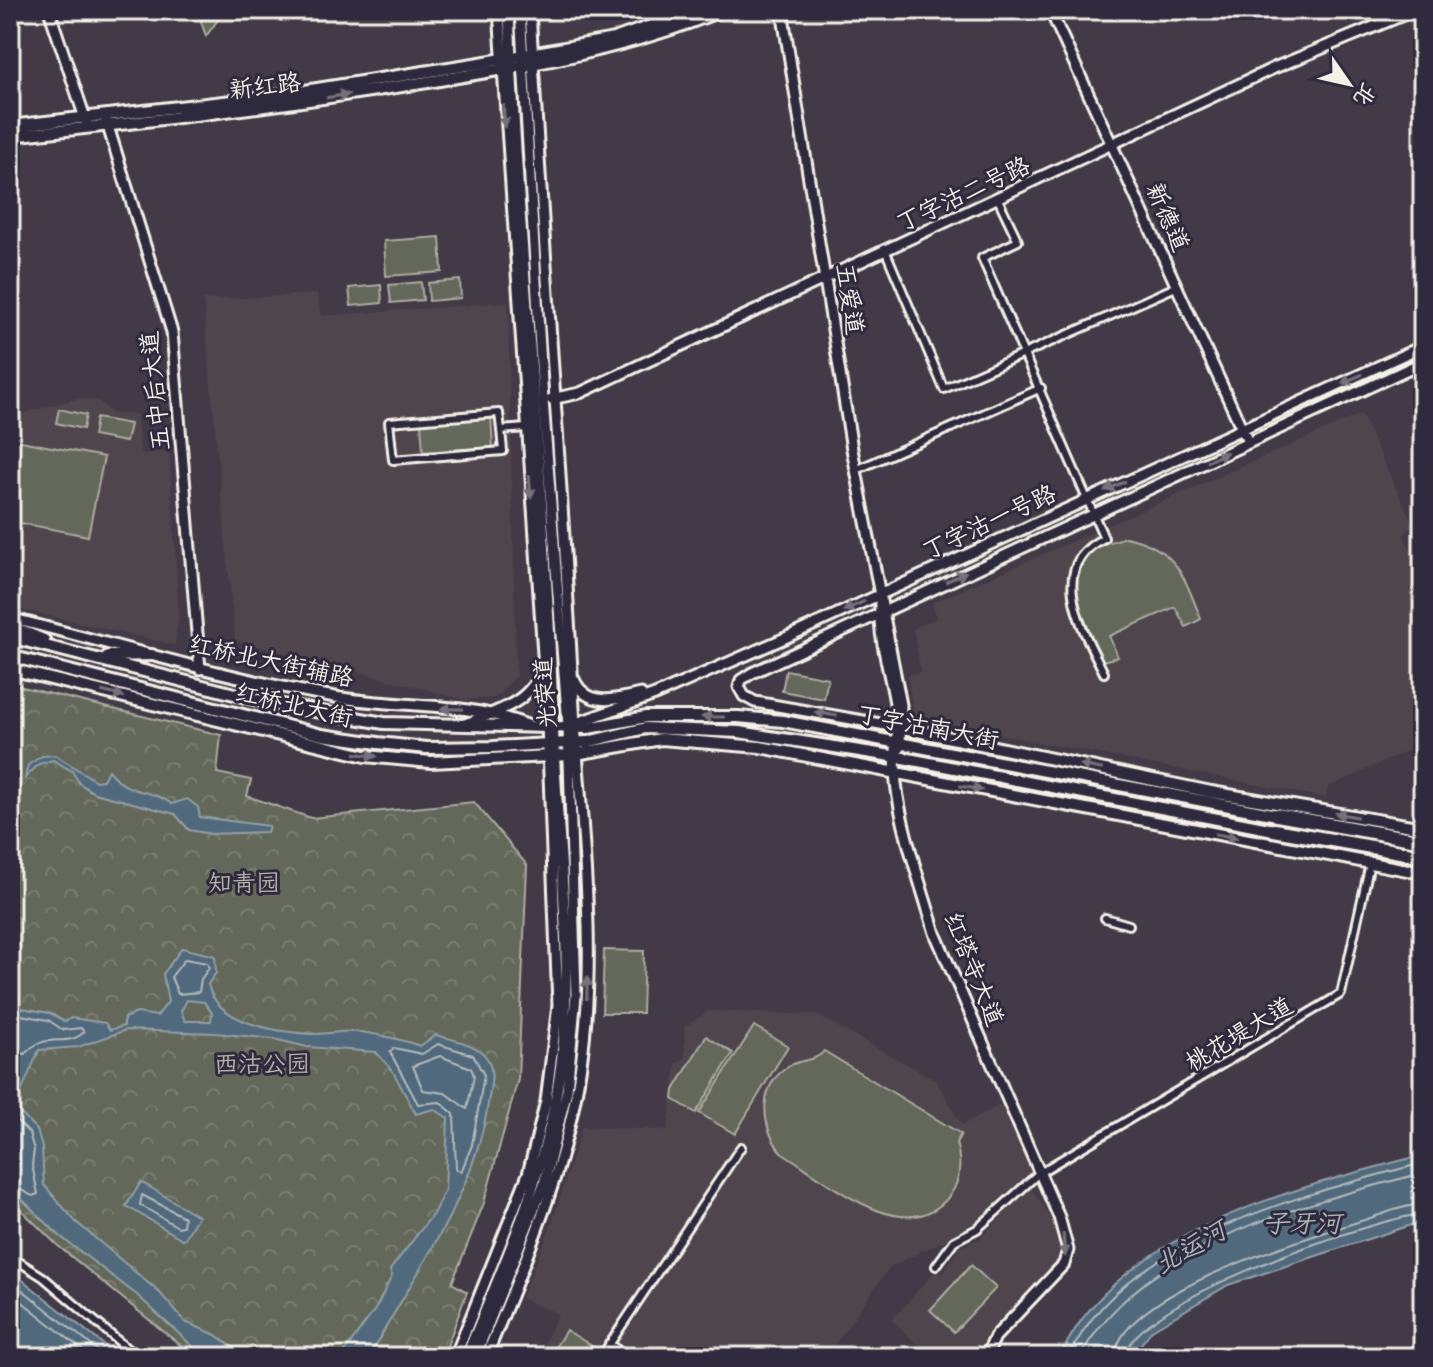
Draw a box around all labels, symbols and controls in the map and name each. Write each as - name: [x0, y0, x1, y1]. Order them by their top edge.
- north arrow: [1309, 44, 1389, 124]
- street label: 新红路: [228, 68, 303, 105]
- text: 北: [1347, 78, 1382, 111]
- one-way arrow: [325, 89, 350, 102]
- one-way arrow: [498, 104, 511, 129]
- street label: 丁字沽二号路: [892, 151, 1035, 238]
- street label: 新德道: [1140, 178, 1195, 256]
- street label: 五爱道: [830, 261, 869, 337]
- street label: 五中后大道: [135, 330, 176, 452]
- one-way arrow: [1340, 372, 1364, 386]
- one-way arrow: [1205, 450, 1229, 464]
- one-way arrow: [524, 475, 537, 500]
- street label: 丁字沽一号路: [918, 479, 1061, 566]
- one-way arrow: [1103, 479, 1127, 492]
- one-way arrow: [944, 570, 967, 584]
- one-way arrow: [842, 599, 865, 613]
- street label: 红桥北大街辅路: [186, 630, 356, 693]
- street label: 光荣道: [529, 656, 562, 730]
- street label: 红桥北大街: [232, 678, 356, 733]
- one-way arrow: [101, 689, 126, 701]
- street label: 丁字沽南大街: [854, 700, 1001, 755]
- one-way arrow: [439, 703, 464, 715]
- one-way arrow: [814, 708, 839, 720]
- one-way arrow: [700, 711, 725, 723]
- one-way arrow: [353, 749, 378, 762]
- one-way arrow: [1078, 761, 1103, 773]
- one-way arrow: [958, 783, 983, 795]
- one-way arrow: [1333, 808, 1358, 821]
- one-way arrow: [1214, 830, 1239, 843]
- park label: 知青园: [208, 869, 280, 898]
- street label: 红塔寺大道: [938, 908, 1009, 1030]
- one-way arrow: [581, 975, 593, 1000]
- street label: 桃花堤大道: [1180, 991, 1298, 1078]
- park label: 西沽公园: [214, 1050, 310, 1079]
- water label: 子牙河: [1263, 1209, 1345, 1240]
- water label: 北运河: [1149, 1213, 1236, 1281]
- one-way arrow: [1058, 1233, 1071, 1258]

